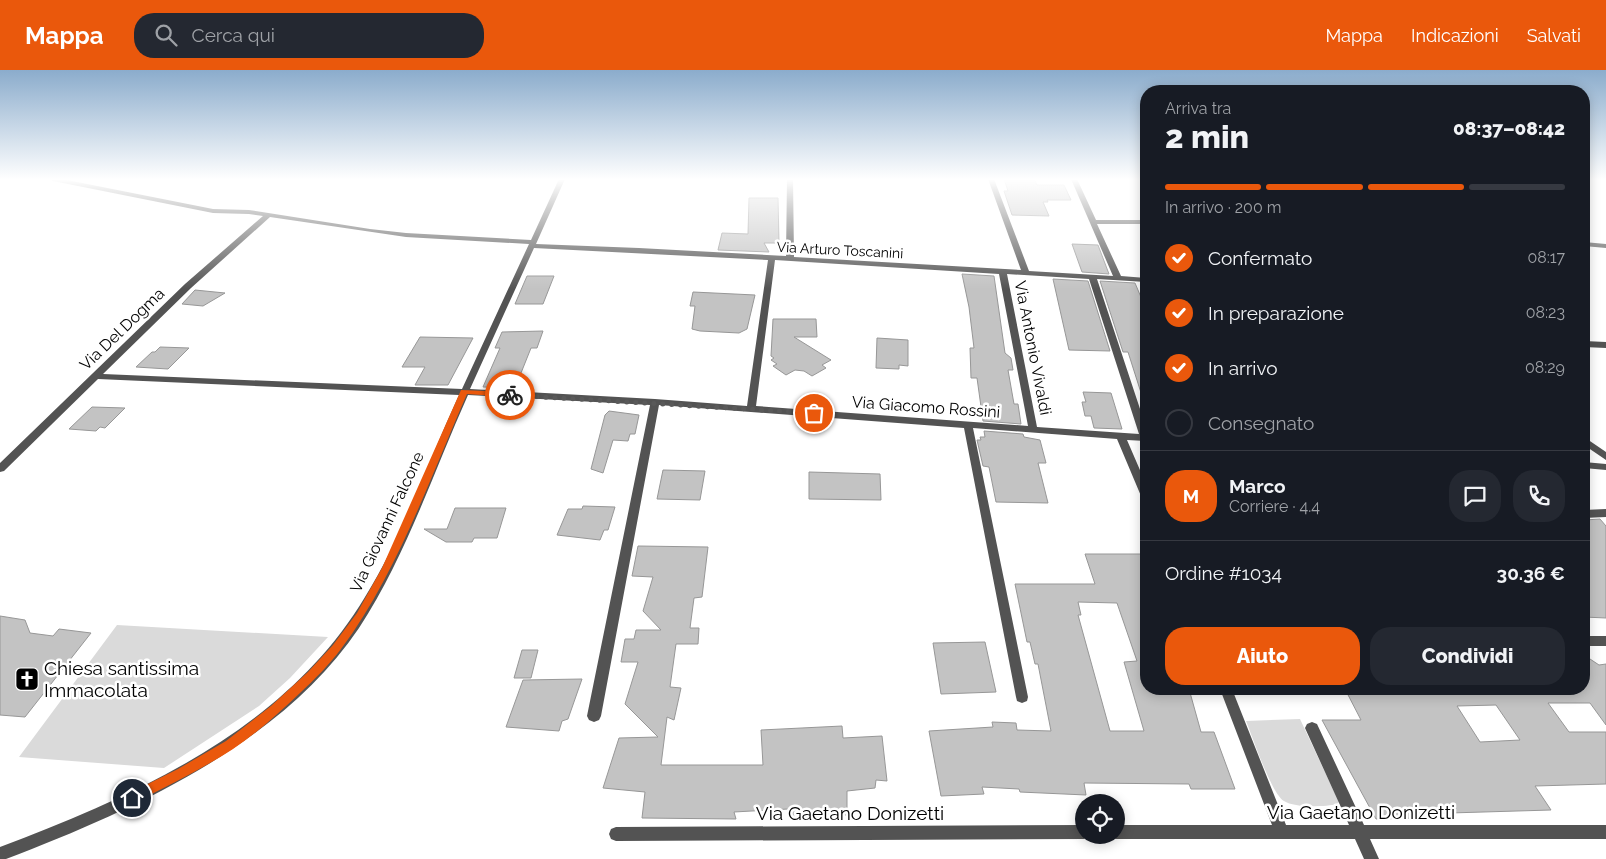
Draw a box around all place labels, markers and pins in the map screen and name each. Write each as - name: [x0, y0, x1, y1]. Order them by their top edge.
- pin: [793, 392, 835, 434]
- place label: Chiesa santissima Immacolata: [44, 657, 199, 701]
- church icon: Chiesa santissima Immacolata: [14, 666, 40, 692]
- pin: [111, 777, 153, 819]

